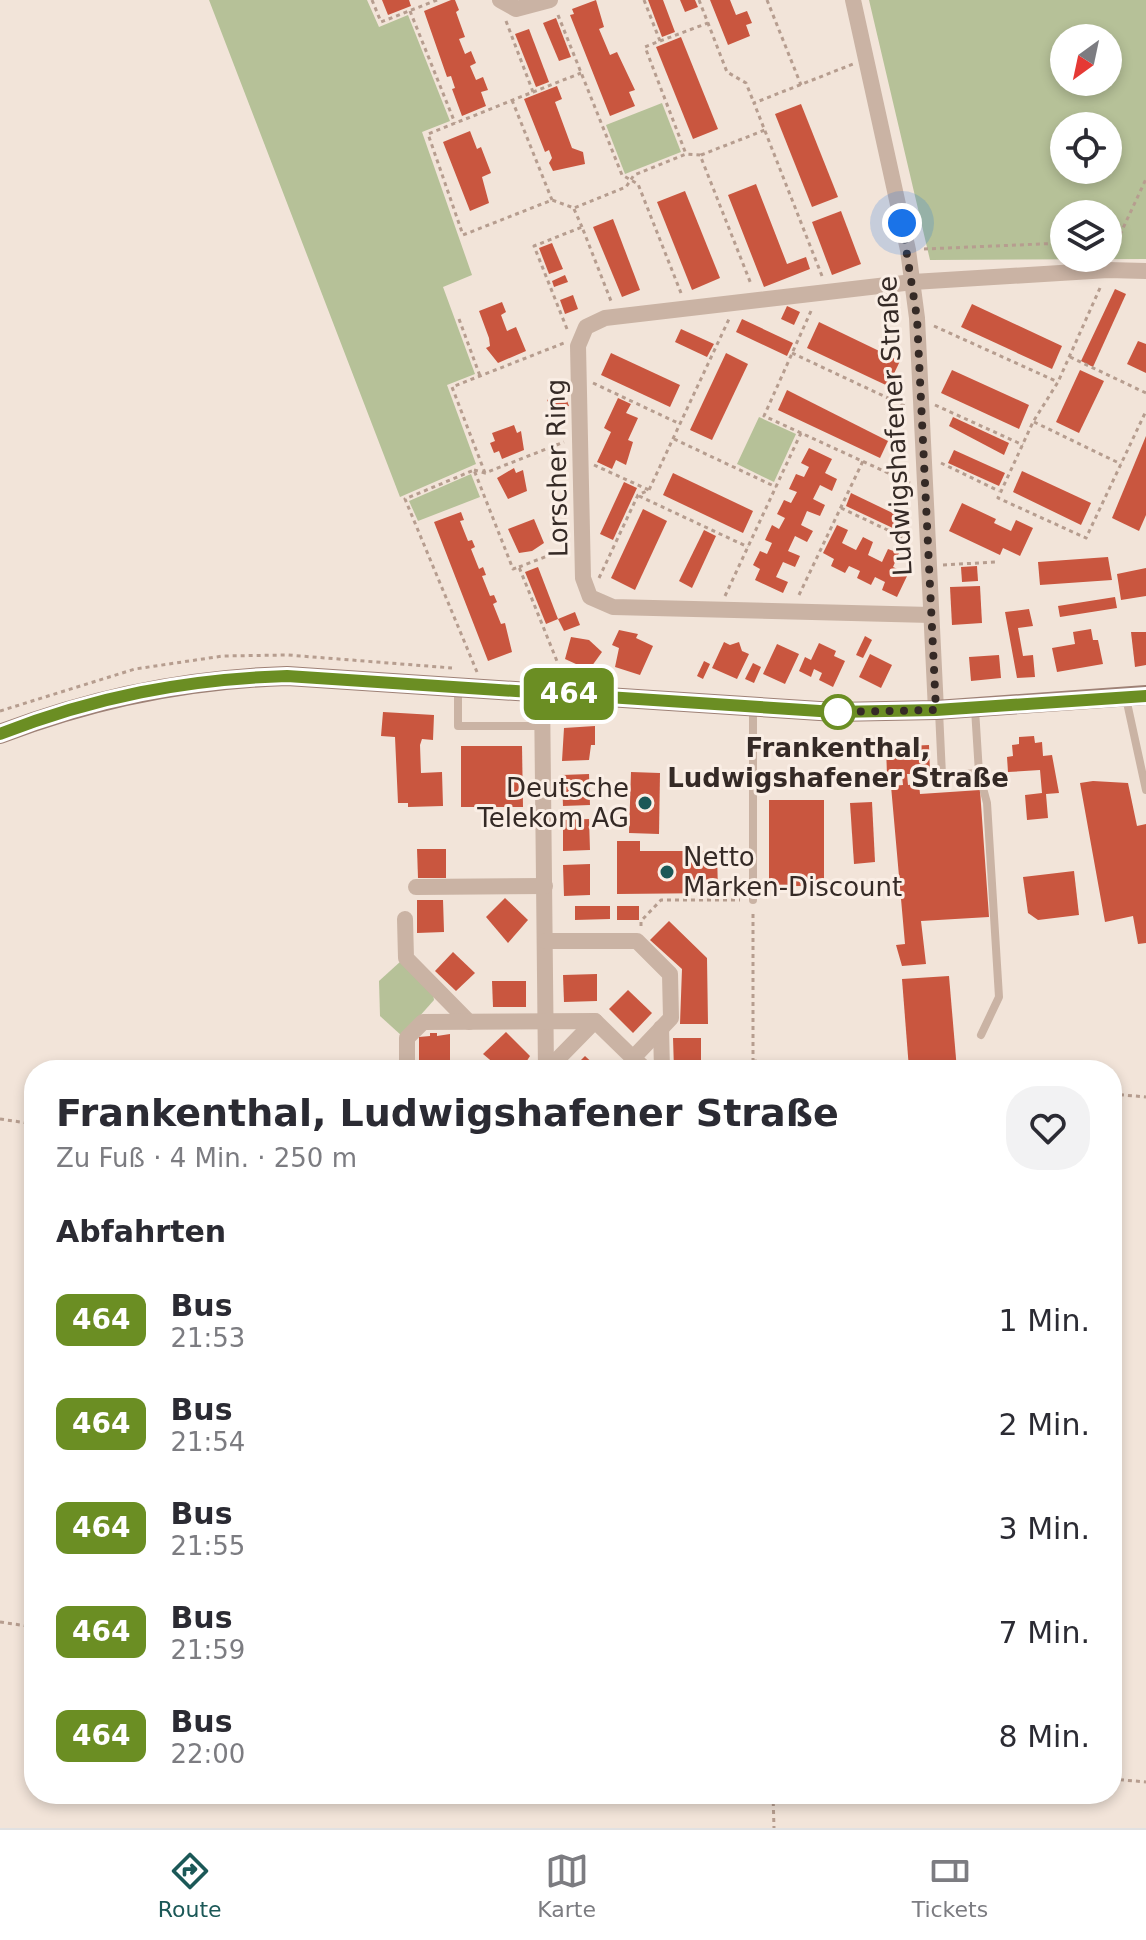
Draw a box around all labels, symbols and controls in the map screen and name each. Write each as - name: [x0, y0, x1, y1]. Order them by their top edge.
- north arrow: [1050, 24, 1122, 96]
- map controls: [1050, 24, 1122, 272]
- button: locate: [1050, 112, 1122, 184]
- button: layers: [1050, 200, 1122, 272]
- your location: [882, 203, 922, 243]
- street label: Ludwigshafener Straße: [872, 275, 918, 577]
- street label: Lorscher Ring: [540, 379, 574, 557]
- line badge: 464: [523, 668, 615, 720]
- text: 464: [540, 677, 598, 710]
- marker: Frankenthal, Ludwigshafener Straße: [821, 695, 855, 729]
- place label: Frankenthal, Ludwigshafener Straße: [667, 733, 1009, 793]
- place label: Deutsche Telekom AG: [476, 773, 629, 833]
- marker: Deutsche Telekom AG: [636, 794, 654, 812]
- place label: Netto Marken-Discount: [683, 842, 902, 902]
- marker: Netto Marken-Discount: [658, 863, 676, 881]
- button: heart: [1006, 1086, 1090, 1170]
- text: Frankenthal, Ludwigshafener Straße: [56, 1091, 839, 1135]
- text: Zu Fuß · 4 Min. · 250 m: [56, 1143, 357, 1173]
- text: Abfahrten: [56, 1214, 226, 1249]
- text: Bus: [170, 1288, 233, 1323]
- text: 464: [72, 1303, 130, 1336]
- text: 1 Min.: [999, 1303, 1090, 1338]
- text: 21:53: [170, 1323, 245, 1353]
- text: Bus: [170, 1392, 233, 1427]
- text: 464: [72, 1407, 130, 1440]
- text: 2 Min.: [999, 1407, 1090, 1442]
- text: 21:54: [170, 1427, 245, 1457]
- text: Bus: [170, 1496, 233, 1531]
- text: 464: [72, 1511, 130, 1544]
- text: 3 Min.: [999, 1511, 1090, 1546]
- text: 21:55: [170, 1531, 245, 1561]
- text: Bus: [170, 1600, 233, 1635]
- text: 464: [72, 1615, 130, 1648]
- text: 7 Min.: [999, 1615, 1090, 1650]
- text: 21:59: [170, 1635, 245, 1665]
- text: Bus: [170, 1704, 233, 1739]
- text: 464: [72, 1719, 130, 1752]
- text: 8 Min.: [999, 1719, 1090, 1754]
- text: 22:00: [170, 1739, 245, 1769]
- tab: Route: [158, 1849, 222, 1922]
- tab: Karte: [537, 1849, 596, 1922]
- tab: Tickets: [912, 1849, 988, 1922]

